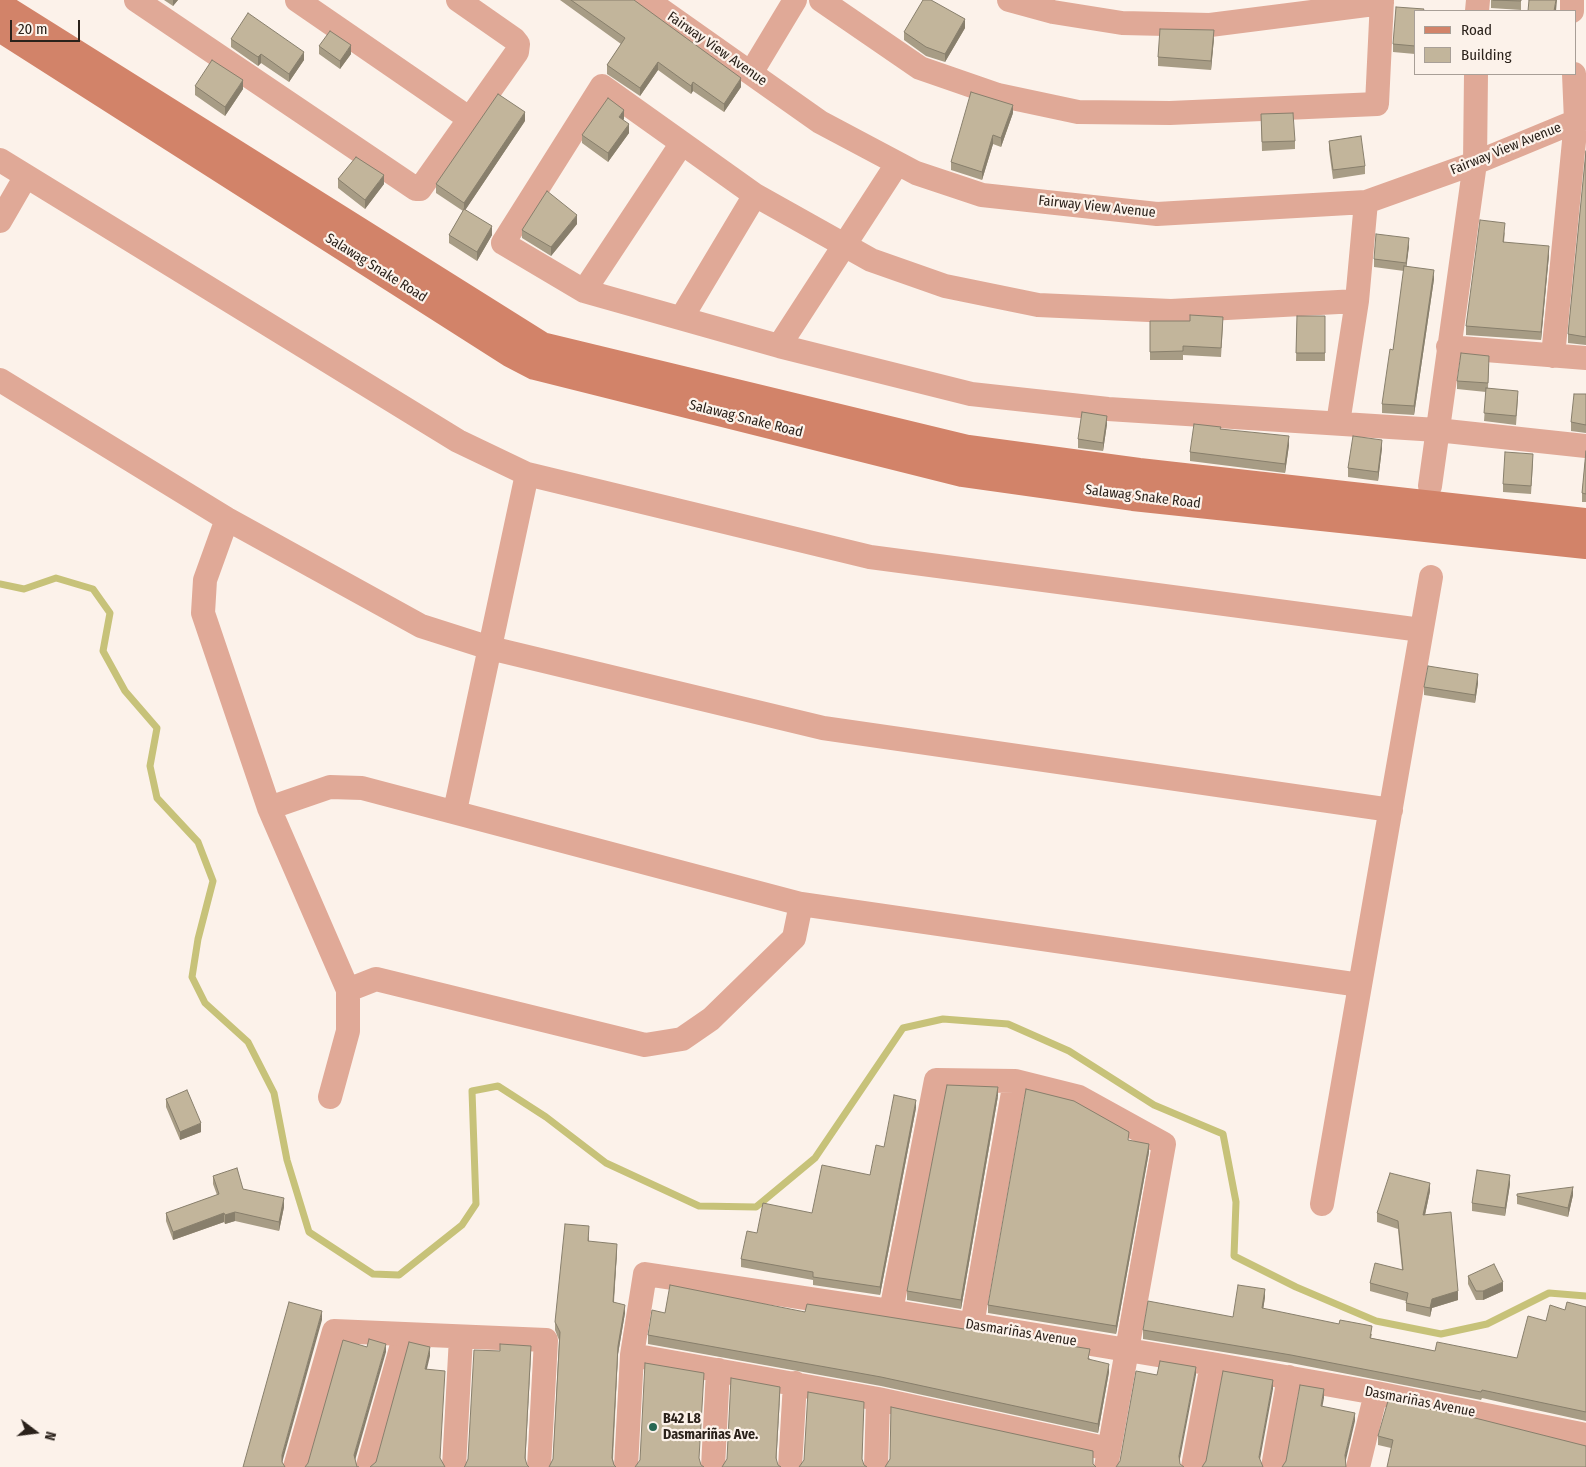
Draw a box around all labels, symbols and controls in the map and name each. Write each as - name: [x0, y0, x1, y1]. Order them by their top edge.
- street label: Fairway View Avenue: [664, 8, 770, 90]
- scale bar: [12, 10, 82, 42]
- legend: [1414, 10, 1576, 75]
- text: 20 m: [18, 20, 48, 38]
- text: Road: [1461, 21, 1492, 39]
- text: Building: [1461, 46, 1512, 64]
- street label: Fairway View Avenue: [1448, 119, 1564, 179]
- street label: Fairway View Avenue: [1038, 192, 1156, 222]
- street label: Salawag Snake Road: [322, 230, 430, 306]
- street label: Salawag Snake Road: [687, 397, 805, 441]
- street label: Salawag Snake Road: [1084, 482, 1202, 512]
- street label: Dasmariñas Avenue: [964, 1316, 1078, 1350]
- street label: Dasmariñas Avenue: [1363, 1383, 1477, 1421]
- north arrow: [10, 1407, 60, 1457]
- place label: B42 L8 Dasmariñas Ave.: [663, 1411, 758, 1444]
- marker: B42 L8 Dasmariñas Ave.: [647, 1421, 659, 1433]
- text: N: [41, 1430, 59, 1442]

